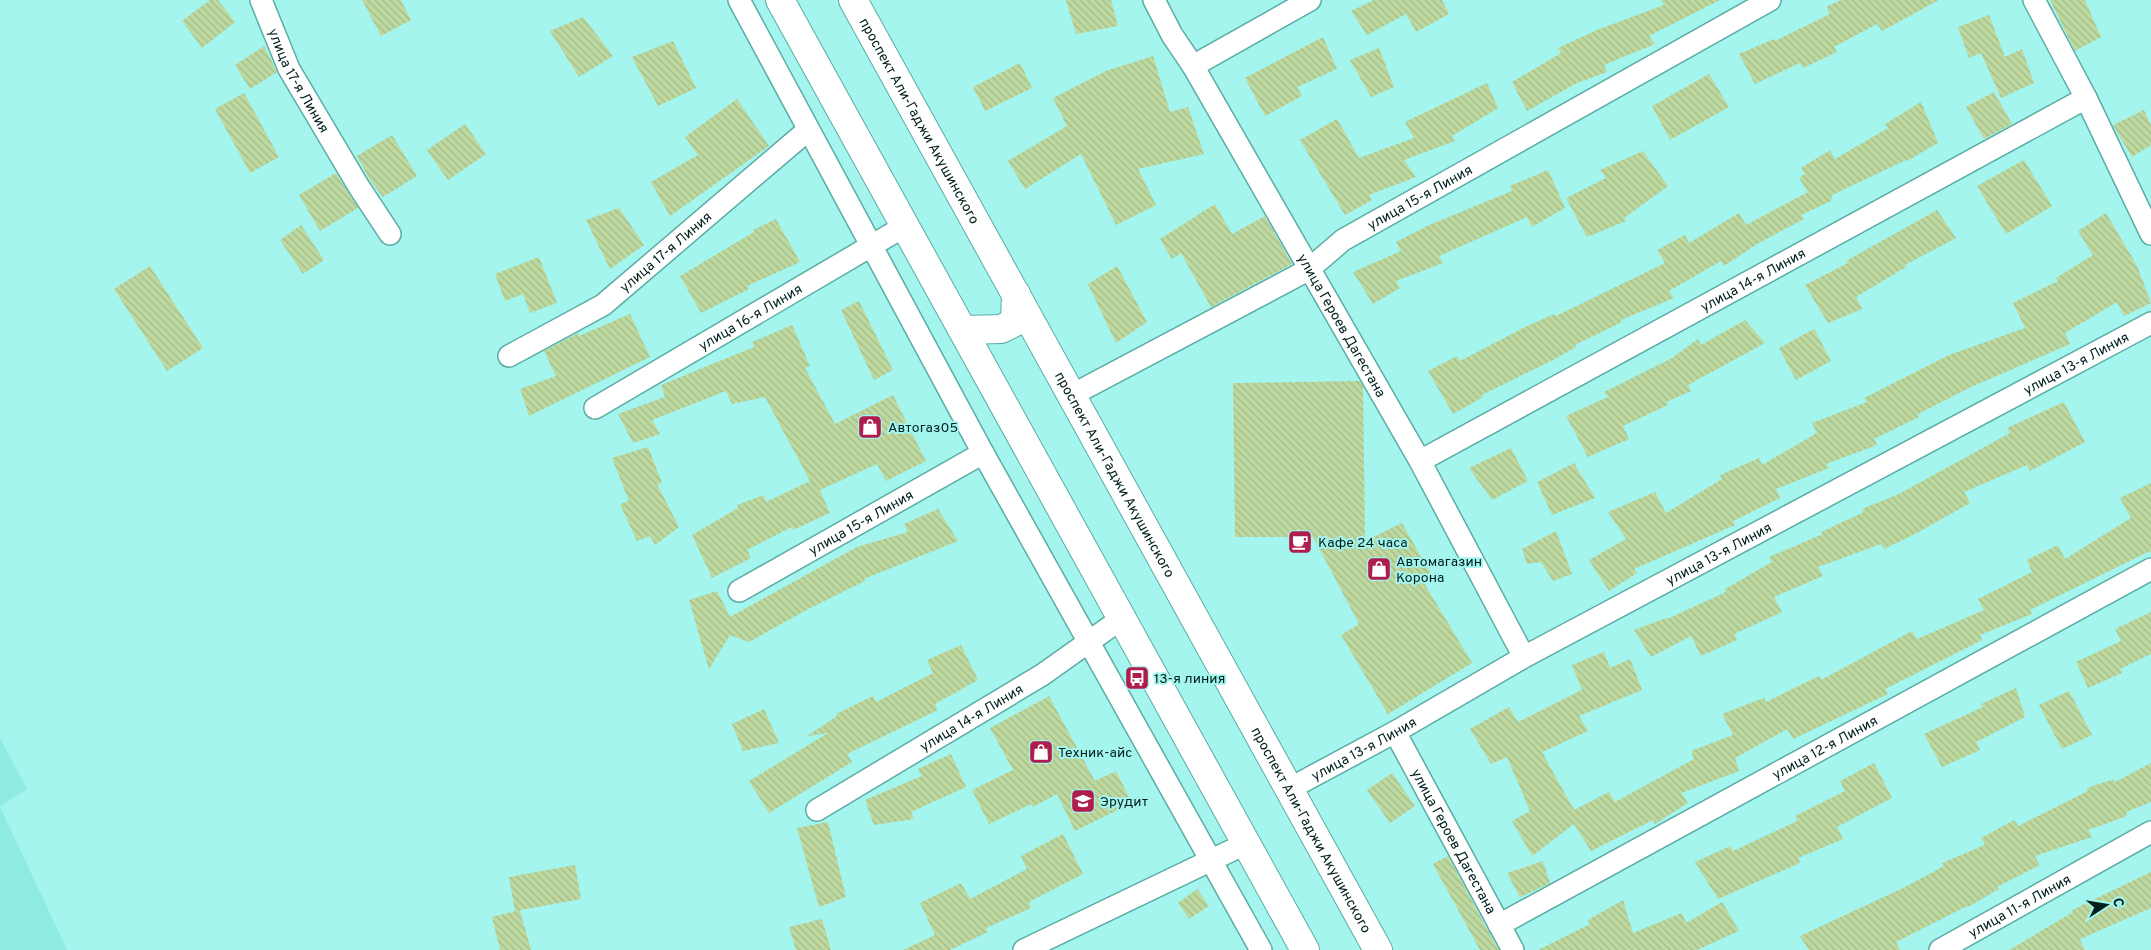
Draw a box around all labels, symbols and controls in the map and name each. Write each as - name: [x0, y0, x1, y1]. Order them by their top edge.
- street label: проспект Али-Гаджи Акушинского: [855, 16, 982, 228]
- street label: улица 17-я Линия: [263, 26, 332, 136]
- street label: улица 15-я Линия: [1365, 162, 1476, 235]
- street label: улица 17-я Линия: [617, 209, 716, 297]
- street label: улица 14-я Линия: [1698, 245, 1809, 316]
- street label: улица Героев Дагестана: [1293, 251, 1389, 401]
- street label: улица 16-я Линия: [696, 281, 806, 355]
- street label: улица 13-я Линия: [2021, 329, 2132, 399]
- street label: проспект Али-Гаджи Акушинского: [1050, 369, 1178, 581]
- shop icon: Автогаз05: [857, 414, 883, 440]
- place label: Автогаз05: [888, 420, 958, 437]
- street label: улица 15-я Линия: [806, 487, 917, 560]
- street label: улица 13-я Линия: [1663, 520, 1775, 590]
- cafe icon: Кафе 24 часа: [1287, 529, 1313, 555]
- place label: Кафе 24 часа: [1318, 535, 1408, 552]
- place label: Автомагазин Корона: [1396, 554, 1482, 587]
- shop icon: Автомагазин Корона: [1366, 556, 1392, 582]
- bus stop icon: 13-я линия: [1124, 665, 1150, 691]
- place label: 13-я линия: [1154, 671, 1225, 688]
- street label: улица 14-я Линия: [917, 681, 1027, 756]
- street label: улица 12-я Линия: [1770, 713, 1881, 784]
- street label: улица 13-я Линия: [1309, 714, 1420, 785]
- street label: проспект Али-Гаджи Акушинского: [1246, 724, 1374, 937]
- shop icon: Техник-айс: [1028, 739, 1054, 765]
- place label: Техник-айс: [1058, 745, 1132, 762]
- street label: улица Героев Дагестана: [1407, 766, 1499, 917]
- school or university icon: Эрудит: [1070, 788, 1096, 814]
- place label: Эрудит: [1100, 794, 1148, 811]
- street label: улица 11-я Линия: [1966, 871, 2074, 942]
- north arrow: [2081, 880, 2131, 930]
- text: С: [2108, 896, 2127, 909]

